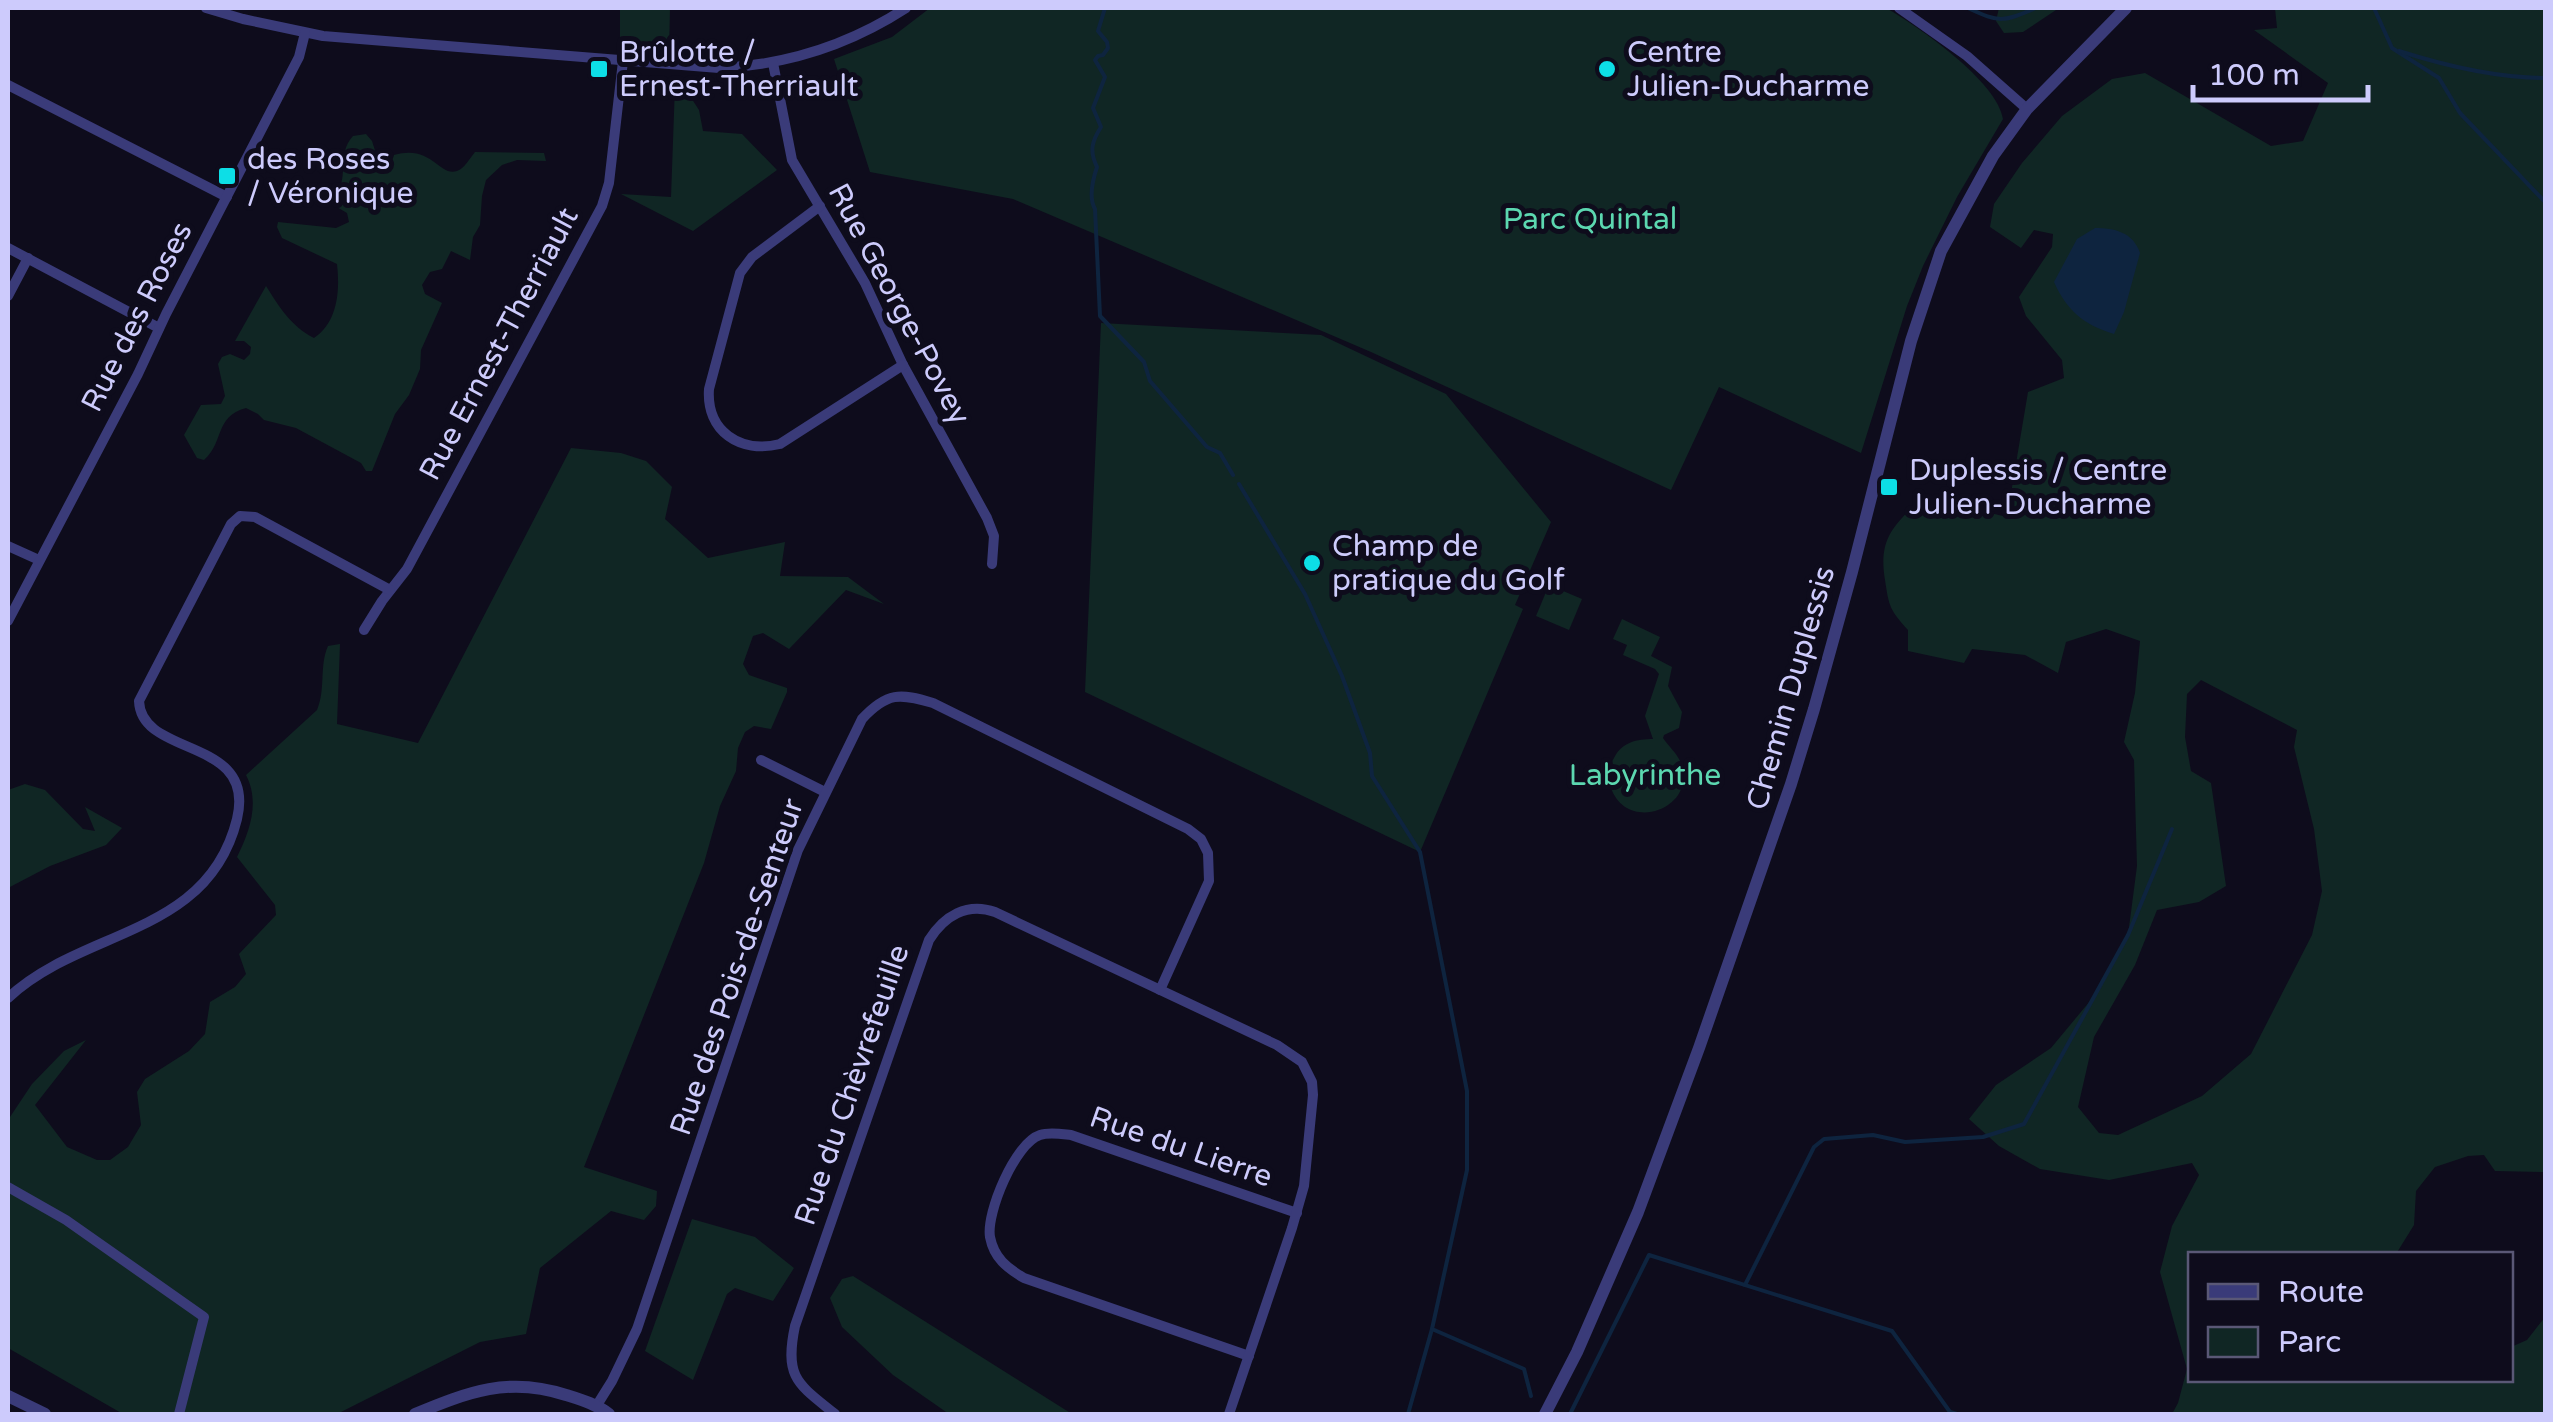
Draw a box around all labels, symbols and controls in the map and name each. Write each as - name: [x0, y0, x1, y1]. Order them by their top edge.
- place label: Brûlotte / Ernest-Therriault: [619, 34, 858, 105]
- place label: Centre Julien-Ducharme: [1627, 34, 1869, 105]
- scale bar: [2193, 40, 2368, 102]
- text: 100 m: [2208, 57, 2300, 94]
- marker: Brûlotte / Ernest-Therriault: [588, 58, 610, 80]
- marker: Centre Julien-Ducharme: [1596, 58, 1618, 80]
- place label: des Roses / Véronique: [247, 141, 413, 212]
- marker: des Roses / Véronique: [216, 165, 238, 187]
- street label: Rue George-Povey: [820, 177, 978, 431]
- street label: Rue Ernest-Therriault: [411, 201, 587, 487]
- park label: Parc Quintal: [1503, 201, 1677, 238]
- street label: Rue des Roses: [73, 216, 201, 418]
- place label: Duplessis / Centre Julien-Ducharme: [1909, 452, 2167, 523]
- marker: Duplessis / Centre Julien-Ducharme: [1878, 476, 1900, 498]
- place label: Champ de pratique du Golf: [1332, 528, 1565, 599]
- marker: Champ de pratique du Golf: [1301, 552, 1323, 574]
- street label: Chemin Duplessis: [1739, 562, 1843, 814]
- park label: Labyrinthe: [1569, 757, 1721, 794]
- street label: Rue des Pois-de-Senteur: [662, 793, 812, 1140]
- street label: Rue du Chèvrefeuille: [787, 940, 917, 1230]
- street label: Rue du Lierre: [1085, 1098, 1277, 1196]
- legend: [2188, 1252, 2513, 1382]
- text: Route: [2278, 1274, 2364, 1311]
- text: Parc: [2278, 1324, 2341, 1361]

